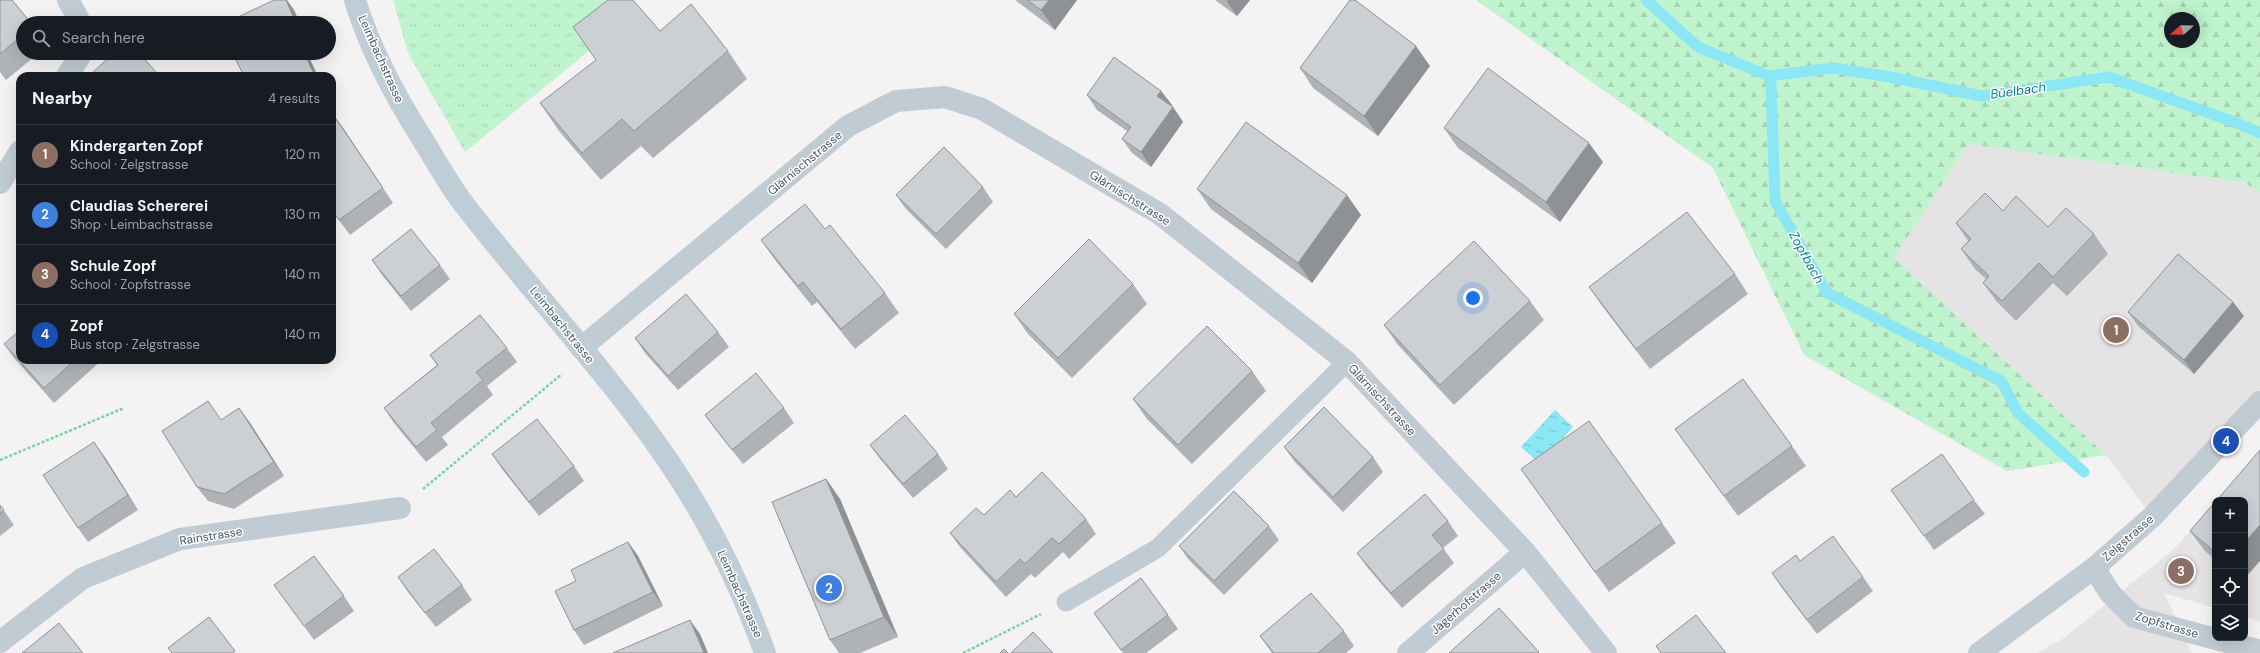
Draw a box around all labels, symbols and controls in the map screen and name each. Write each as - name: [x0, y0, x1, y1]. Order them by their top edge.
- north arrow: [2164, 12, 2200, 48]
- street label: Leimbachstrasse: [354, 13, 408, 106]
- search box: [16, 16, 336, 60]
- icon: search: [30, 27, 52, 49]
- text: Search here: [62, 28, 145, 48]
- water label: Büelbach: [1989, 78, 2047, 103]
- text: Nearby: [32, 87, 92, 109]
- text: 4 results: [268, 90, 320, 107]
- street label: Glärnischstrasse: [764, 127, 846, 199]
- text: Kindergarten Zopf: [70, 136, 203, 156]
- text: 1: [43, 146, 47, 163]
- text: 120 m: [285, 146, 320, 163]
- text: School · Zelgstrasse: [70, 156, 188, 173]
- street label: Glärnischstrasse: [1086, 167, 1174, 229]
- text: Claudias Schererei: [70, 196, 208, 216]
- text: 2: [41, 206, 49, 223]
- text: 130 m: [284, 206, 320, 223]
- text: Shop · Leimbachstrasse: [70, 216, 213, 233]
- water label: Zopfbach: [1785, 228, 1828, 286]
- text: Schule Zopf: [70, 256, 156, 276]
- text: 3: [41, 266, 49, 283]
- text: 140 m: [284, 266, 320, 283]
- text: School · Zopfstrasse: [70, 276, 191, 293]
- street label: Leimbachstrasse: [526, 283, 598, 367]
- your location: [1463, 288, 1483, 308]
- pin: 1: [2103, 315, 2129, 345]
- text: Zopf: [70, 316, 103, 336]
- text: 4: [41, 326, 49, 343]
- text: 140 m: [284, 326, 320, 343]
- text: Bus stop · Zelgstrasse: [70, 336, 200, 353]
- street label: Glärnischstrasse: [1345, 361, 1420, 439]
- pin: 4: [2213, 426, 2239, 456]
- map controls: [2212, 497, 2248, 641]
- button: +: [2212, 497, 2248, 533]
- street label: Zelgstrasse: [2099, 511, 2157, 565]
- street label: Rainstrasse: [178, 523, 244, 549]
- button: −: [2212, 533, 2248, 569]
- street label: Leimbachstrasse: [713, 548, 767, 641]
- pin: 3: [2168, 556, 2194, 586]
- street label: Jägerhofstrasse: [1427, 568, 1505, 638]
- button: locate: [2212, 569, 2248, 605]
- pin: 2: [816, 573, 842, 603]
- button: layers: [2212, 605, 2248, 641]
- street label: Zopfstrasse: [2133, 608, 2201, 642]

